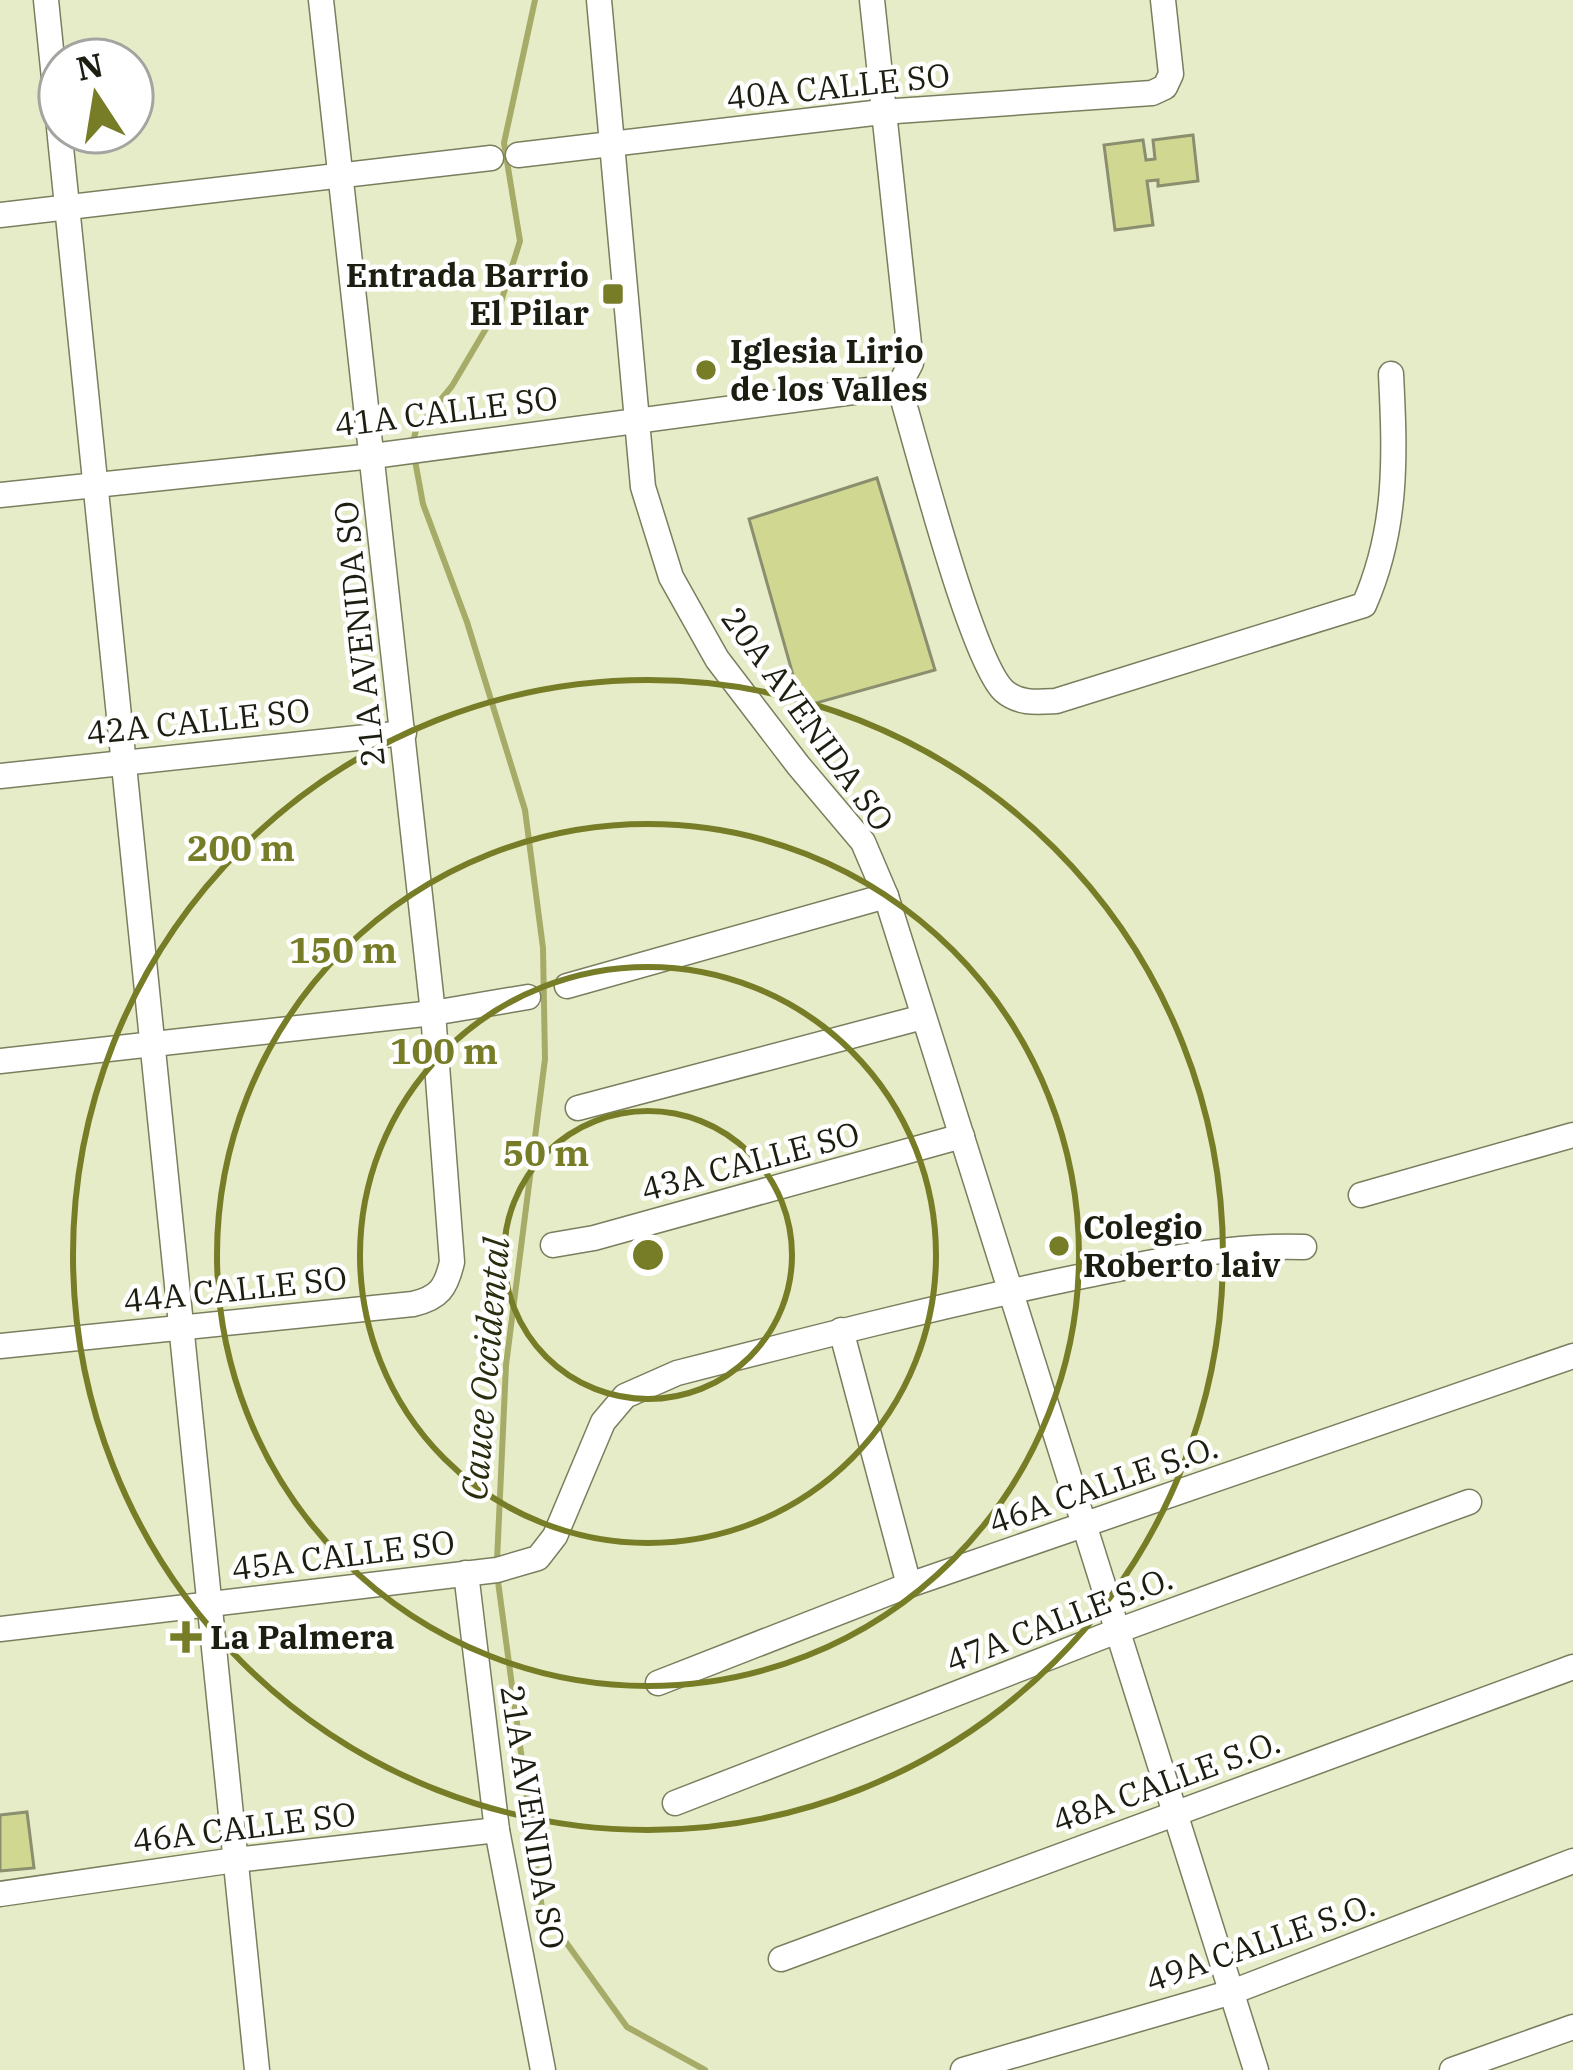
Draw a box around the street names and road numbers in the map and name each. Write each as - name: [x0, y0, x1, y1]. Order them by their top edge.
- street label: 40A CALLE SO: [724, 52, 952, 119]
- street label: 41A CALLE SO: [332, 375, 560, 446]
- street label: 21A AVENIDA SO: [323, 499, 394, 769]
- street label: 20A AVENIDA SO: [713, 598, 904, 839]
- street label: 42A CALLE SO: [84, 687, 312, 754]
- street label: 43A CALLE SO: [636, 1111, 864, 1210]
- street label: 44A CALLE SO: [121, 1255, 349, 1322]
- street label: 46A CALLE S.O.: [982, 1424, 1223, 1543]
- street label: 45A CALLE SO: [229, 1519, 457, 1590]
- street label: 47A CALLE S.O.: [939, 1555, 1179, 1682]
- street label: 21A AVENIDA SO: [491, 1682, 576, 1952]
- street label: 48A CALLE S.O.: [1046, 1719, 1286, 1842]
- street label: 46A CALLE SO: [130, 1791, 358, 1862]
- street label: 49A CALLE S.O.: [1139, 1882, 1380, 2001]

